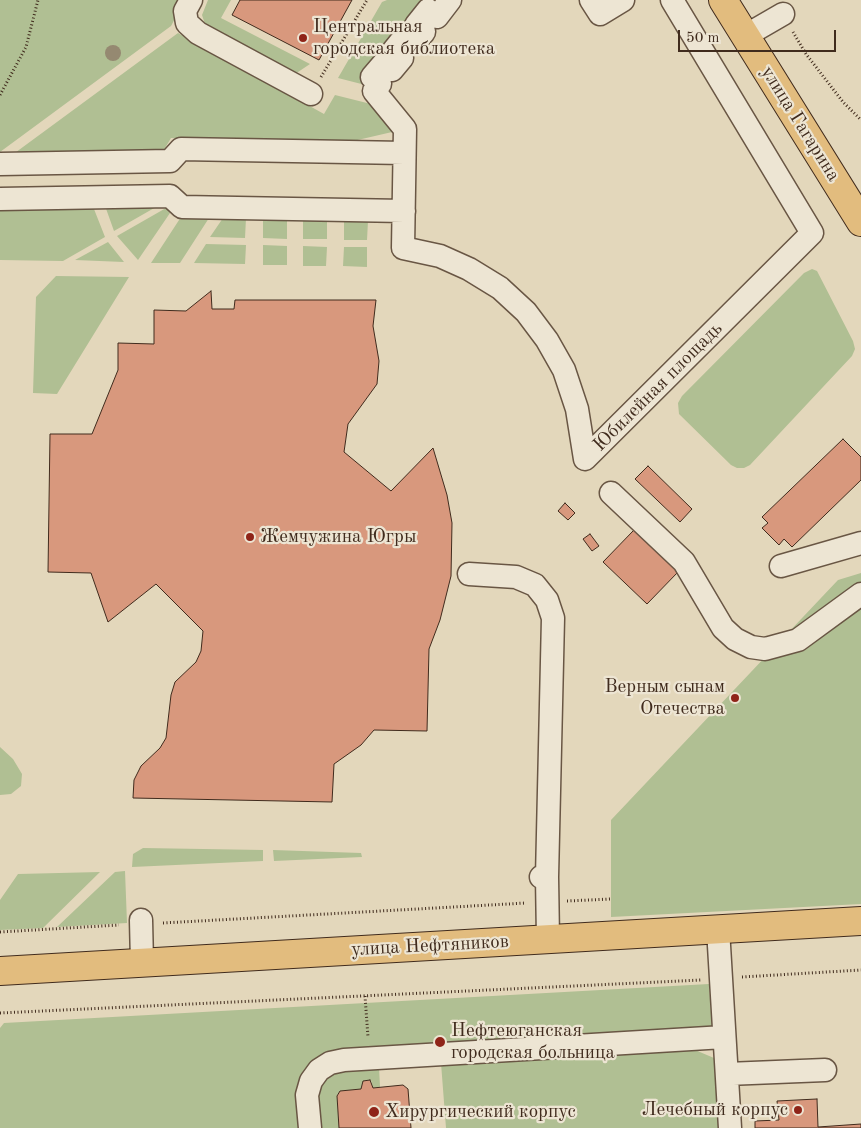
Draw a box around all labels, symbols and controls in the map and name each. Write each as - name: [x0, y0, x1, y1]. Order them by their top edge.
- place label: Центральная городская библиотека: [313, 16, 495, 60]
- scale bar: [681, 20, 838, 52]
- text: 50 m: [686, 31, 720, 46]
- marker: Центральная городская библиотека: [297, 32, 309, 44]
- street label: улица Гагарина: [755, 62, 845, 186]
- street label: Юбилейная площадь: [589, 318, 727, 456]
- place label: Жемчужина Югры: [260, 526, 416, 548]
- marker: Жемчужина Югры: [244, 531, 256, 543]
- place label: Верным сынам Отечества: [605, 676, 725, 720]
- marker: Верным сынам Отечества: [729, 692, 741, 704]
- street label: улица Нефтяников: [351, 930, 509, 962]
- place label: Нефтеюганская городская больница: [451, 1020, 615, 1064]
- marker: Нефтеюганская городская больница: [433, 1035, 447, 1049]
- place label: Лечебный корпус: [642, 1099, 788, 1121]
- place label: Хирургический корпус: [385, 1101, 576, 1123]
- marker: Лечебный корпус: [792, 1104, 804, 1116]
- marker: Хирургический корпус: [367, 1105, 381, 1119]

